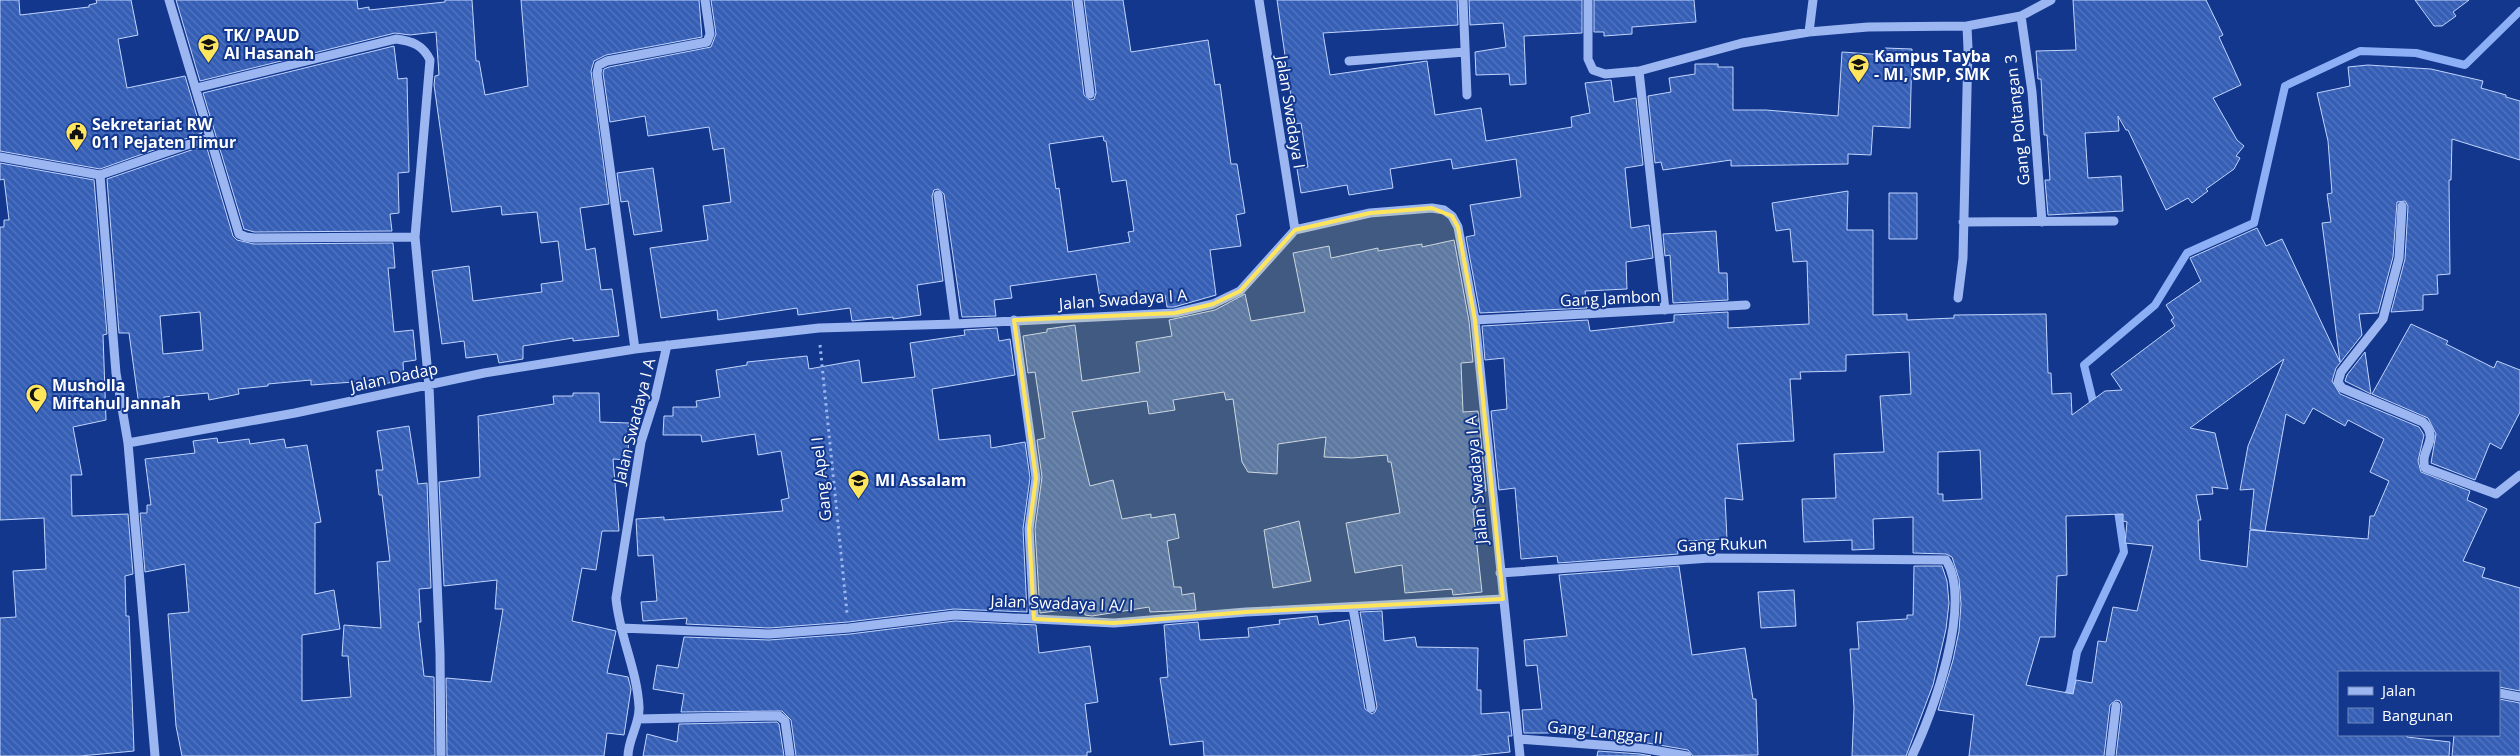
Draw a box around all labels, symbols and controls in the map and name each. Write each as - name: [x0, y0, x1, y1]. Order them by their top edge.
- place label: TK/ PAUD Al Hasanah: [224, 24, 314, 64]
- school or university icon: TK/ PAUD Al Hasanah: [196, 32, 220, 63]
- place label: Kampus Tayba - MI, SMP, SMK: [1874, 45, 1991, 85]
- street label: Jalan Swadaya I: [1271, 52, 1311, 170]
- school or university icon: Kampus Tayba - MI, SMP, SMK: [1846, 53, 1870, 84]
- street label: Gang Poltangan 3: [1999, 53, 2035, 187]
- place label: Sekretariat RW 011 Pejaten Timur: [92, 113, 236, 153]
- public building icon: Sekretariat RW 011 Pejaten Timur: [64, 121, 88, 152]
- street label: Jalan Swadaya I A: [1056, 283, 1189, 315]
- street label: Gang Jambon: [1559, 284, 1661, 312]
- street label: Jalan Swadaya I A: [607, 355, 660, 488]
- street label: Jalan Dadap: [346, 357, 440, 397]
- place label: Musholla Miftahul Jannah: [52, 374, 181, 414]
- mosque icon: Musholla Miftahul Jannah: [24, 382, 48, 413]
- street label: Jalan Swadaya I A: [1459, 414, 1493, 547]
- street label: Gang Apel I: [806, 436, 836, 522]
- school or university icon: MI Assalam: [847, 468, 871, 499]
- place label: MI Assalam: [875, 469, 966, 491]
- street label: Gang Rukun: [1676, 531, 1768, 557]
- street label: Jalan Swadaya I A/ I: [988, 589, 1134, 616]
- legend: [2338, 671, 2500, 736]
- text: Jalan: [2380, 680, 2416, 700]
- text: Bangunan: [2382, 705, 2453, 725]
- street label: Gang Langgar II: [1546, 715, 1664, 749]

